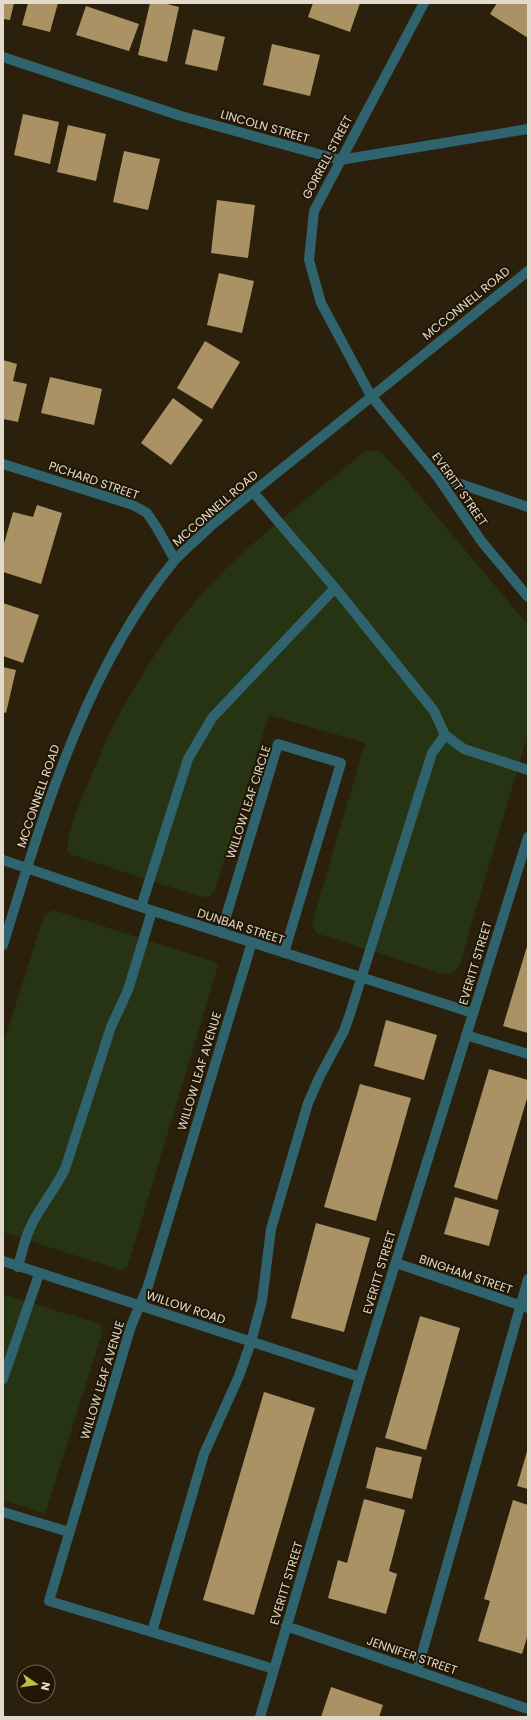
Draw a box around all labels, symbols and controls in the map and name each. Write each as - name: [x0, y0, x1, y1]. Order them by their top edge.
- street label: LINCOLN STREET: [219, 105, 312, 147]
- street label: GORRELL STREET: [298, 112, 357, 202]
- street label: MCCONNELL ROAD: [419, 262, 513, 344]
- street label: EVERITT STREET: [428, 449, 492, 530]
- street label: PICHARD STREET: [47, 457, 142, 504]
- street label: MCCONNELL ROAD: [169, 466, 261, 550]
- street label: MCCONNELL ROAD: [12, 742, 64, 850]
- street label: WILLOW LEAF CIRCLE: [222, 743, 274, 861]
- street label: DUNBAR STREET: [195, 904, 287, 948]
- street label: EVERITT STREET: [454, 919, 496, 1007]
- street label: WILLOW LEAF AVENUE: [173, 1010, 225, 1132]
- street label: EVERITT STREET: [358, 1228, 400, 1316]
- street label: BINGHAM STREET: [417, 1250, 515, 1298]
- street label: WILLOW ROAD: [144, 1286, 228, 1328]
- street label: WILLOW LEAF AVENUE: [76, 1319, 128, 1441]
- street label: EVERITT STREET: [265, 1539, 307, 1627]
- street label: JENNIFER STREET: [364, 1632, 460, 1679]
- north arrow: [16, 1664, 56, 1704]
- text: N: [37, 1680, 54, 1692]

